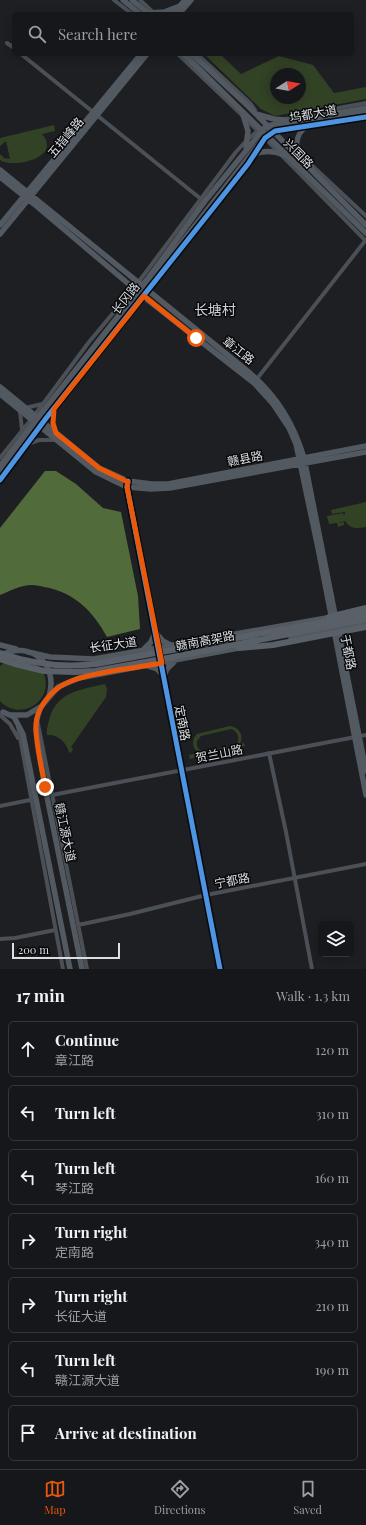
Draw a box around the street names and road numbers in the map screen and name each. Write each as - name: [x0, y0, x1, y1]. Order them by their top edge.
- street label: 坞都大道: [288, 101, 338, 125]
- street label: 五指峰路: [43, 113, 87, 161]
- street label: 兴国路: [281, 135, 317, 171]
- street label: 长冈路: [108, 279, 142, 317]
- street label: 章江路: [220, 333, 258, 367]
- street label: 赣县路: [226, 447, 264, 469]
- street label: 赣南高架路: [174, 626, 236, 654]
- street label: 长征大道: [88, 633, 138, 655]
- street label: 于都路: [338, 633, 360, 671]
- street label: 定南路: [172, 704, 194, 742]
- street label: 贺兰山路: [194, 741, 244, 765]
- street label: 赣江源大道: [52, 801, 80, 863]
- street label: 宁都路: [213, 869, 251, 891]

